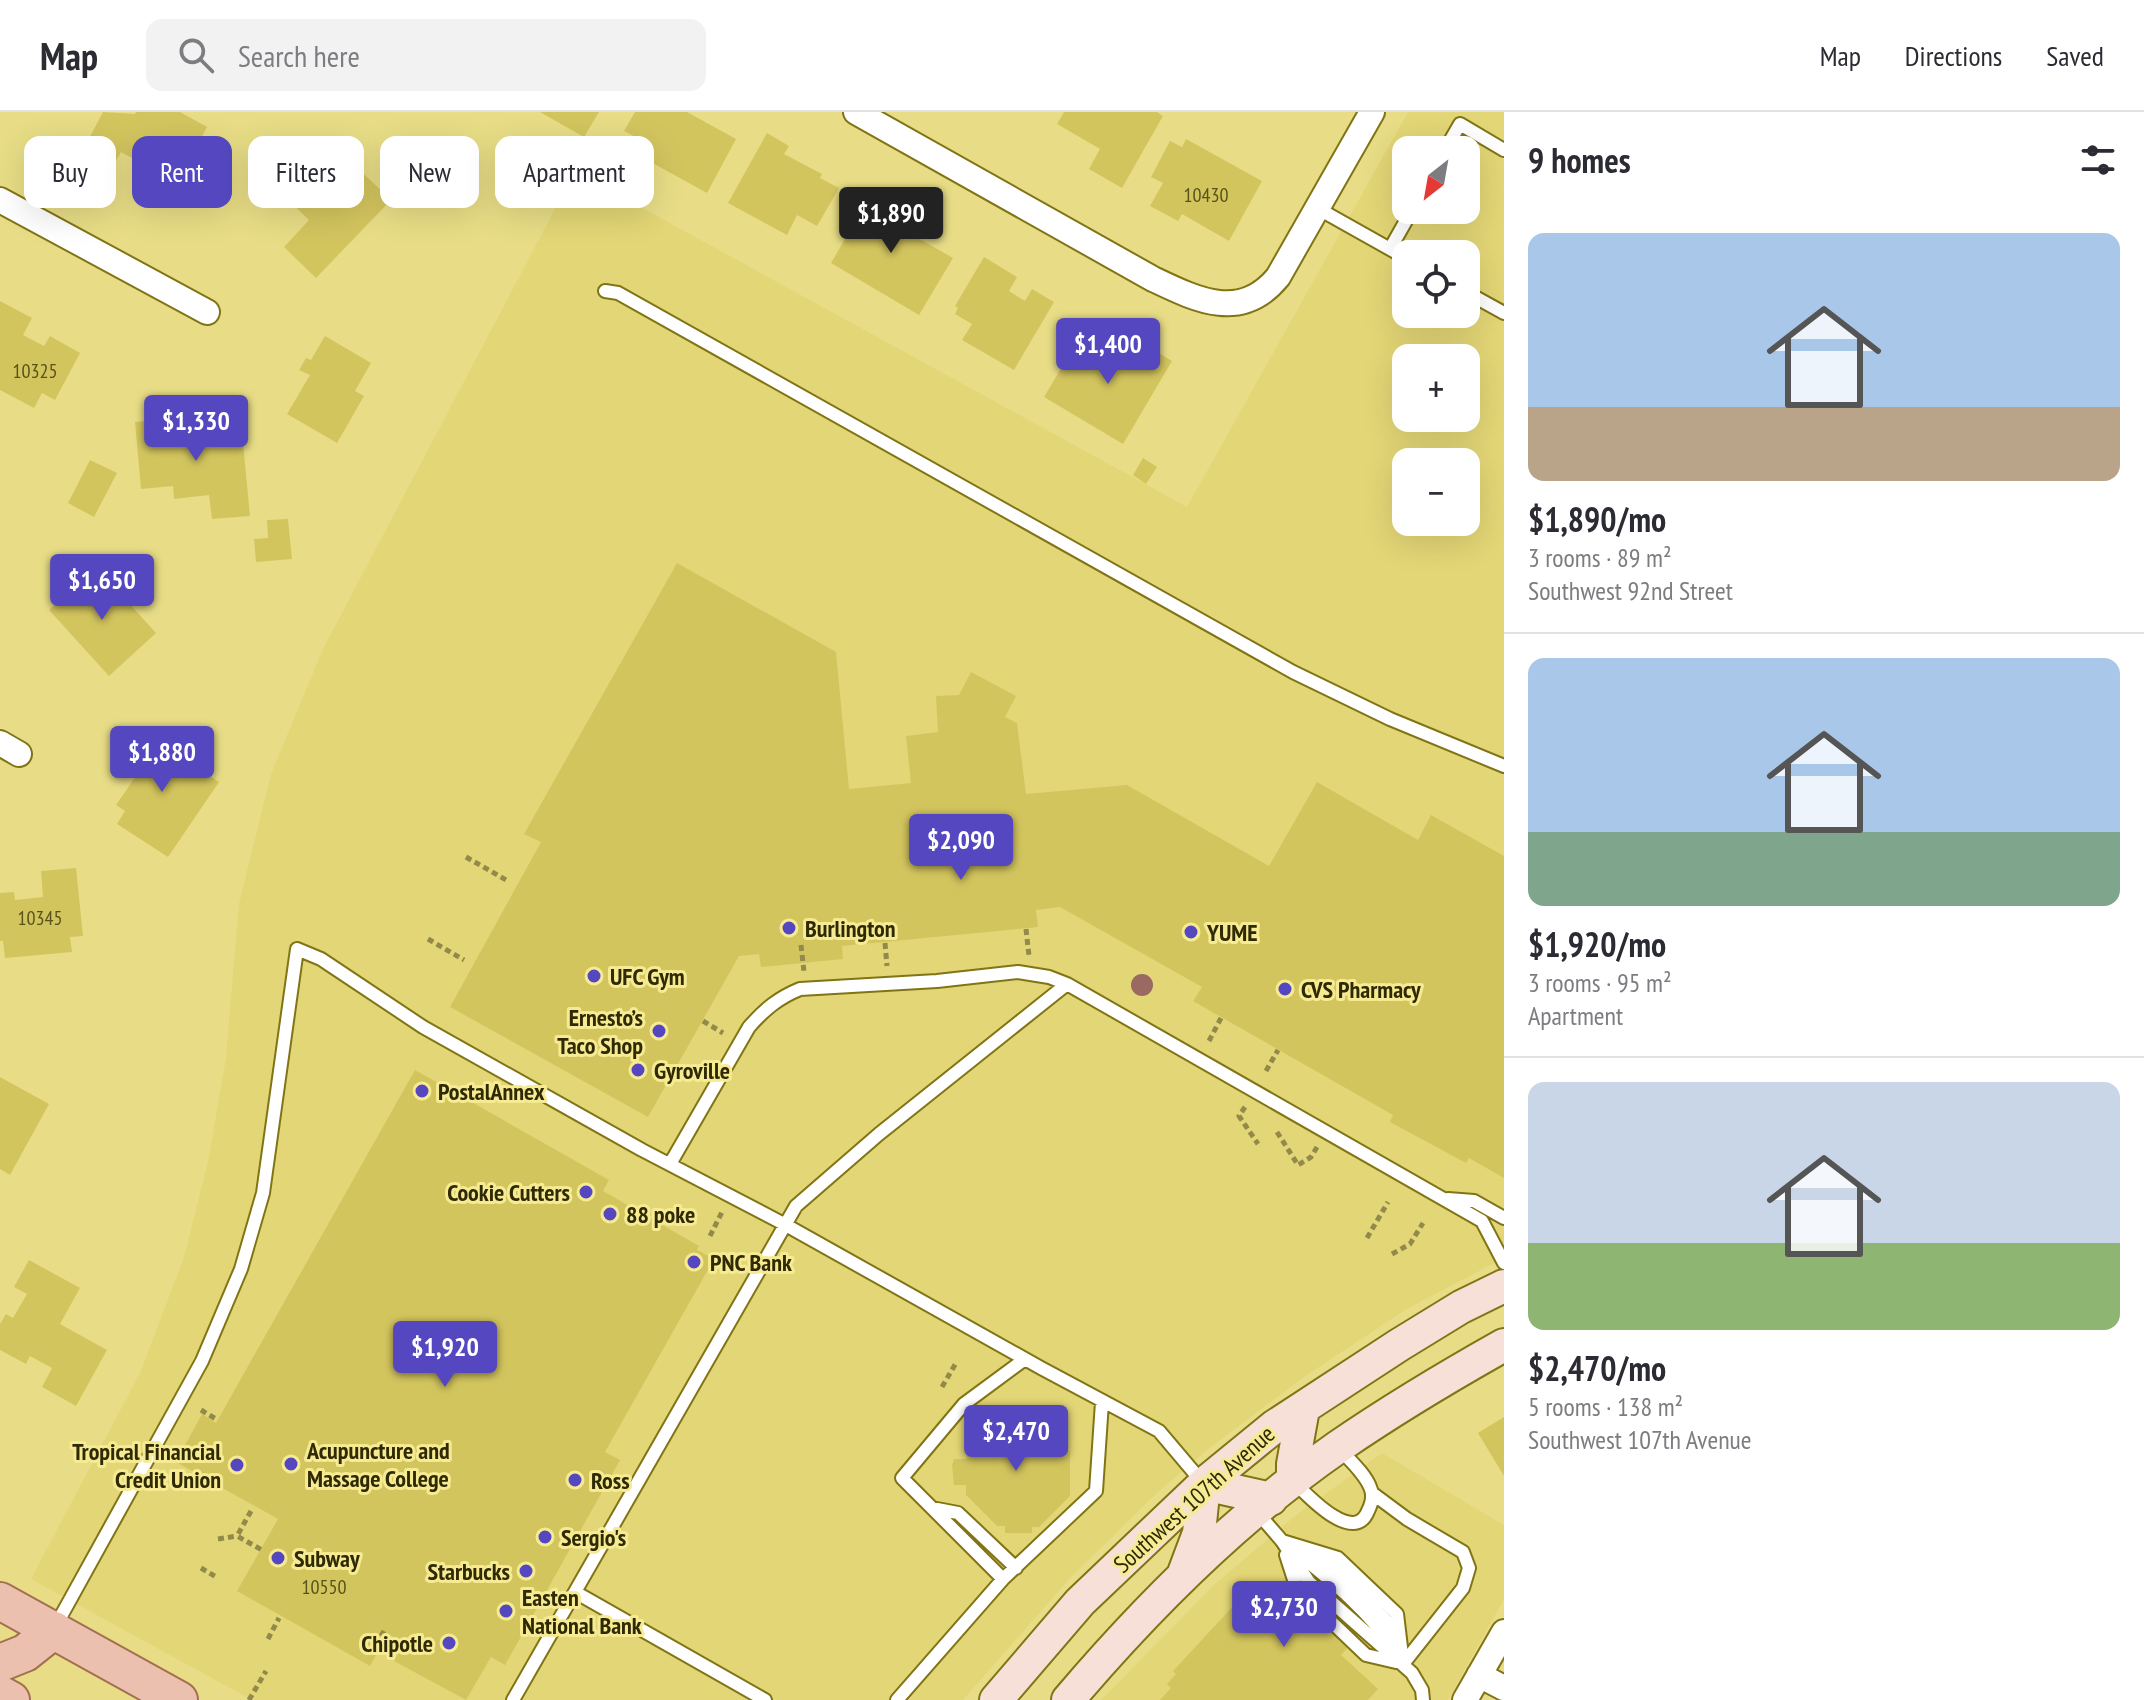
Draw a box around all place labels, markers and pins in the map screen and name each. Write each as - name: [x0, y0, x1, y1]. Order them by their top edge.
- pin: $1,890: [826, 187, 956, 255]
- pin: $1,400: [1043, 318, 1173, 386]
- pin: $1,330: [131, 395, 261, 463]
- pin: $1,650: [37, 554, 167, 622]
- pin: $1,880: [97, 726, 227, 794]
- pin: $2,090: [896, 814, 1026, 882]
- place label: Burlington: [805, 913, 896, 944]
- place label: YUME: [1206, 917, 1258, 948]
- marker: Burlington: [780, 919, 798, 937]
- marker: YUME: [1182, 923, 1200, 941]
- place label: UFC Gym: [610, 961, 685, 992]
- marker: UFC Gym: [585, 967, 603, 985]
- place label: CVS Pharmacy: [1301, 974, 1421, 1005]
- marker: CVS Pharmacy: [1276, 980, 1294, 998]
- place label: Ernesto’s Taco Shop: [557, 1002, 643, 1061]
- marker: Ernesto’s Taco Shop: [650, 1022, 668, 1040]
- place label: Gyroville: [654, 1055, 730, 1086]
- marker: Gyroville: [629, 1061, 647, 1079]
- place label: PostalAnnex: [438, 1076, 545, 1107]
- marker: PostalAnnex: [413, 1082, 431, 1100]
- place label: Cookie Cutters: [447, 1177, 570, 1208]
- marker: Cookie Cutters: [577, 1183, 595, 1201]
- place label: 88 poke: [626, 1199, 695, 1230]
- marker: 88 poke: [601, 1205, 619, 1223]
- place label: PNC Bank: [710, 1247, 792, 1278]
- marker: PNC Bank: [685, 1253, 703, 1271]
- pin: $1,920: [380, 1321, 510, 1389]
- pin: $2,470: [951, 1405, 1081, 1473]
- place label: Acupuncture and Massage College: [306, 1435, 450, 1494]
- place label: Tropical Financial Credit Union: [72, 1436, 221, 1495]
- marker: Acupuncture and Massage College: [282, 1455, 300, 1473]
- marker: Tropical Financial Credit Union: [228, 1456, 246, 1474]
- place label: Ross: [591, 1465, 630, 1496]
- marker: Ross: [566, 1471, 584, 1489]
- place label: Sergio's: [561, 1522, 626, 1553]
- marker: Sergio's: [536, 1528, 554, 1546]
- place label: Subway: [294, 1543, 360, 1574]
- marker: Subway: [269, 1549, 287, 1567]
- place label: Starbucks: [428, 1556, 510, 1587]
- marker: Starbucks: [517, 1562, 535, 1580]
- pin: $2,730: [1219, 1581, 1349, 1649]
- place label: Easten National Bank: [522, 1582, 642, 1641]
- marker: Easten National Bank: [497, 1602, 515, 1620]
- place label: Chipotle: [361, 1628, 433, 1659]
- marker: Chipotle: [440, 1634, 458, 1652]

